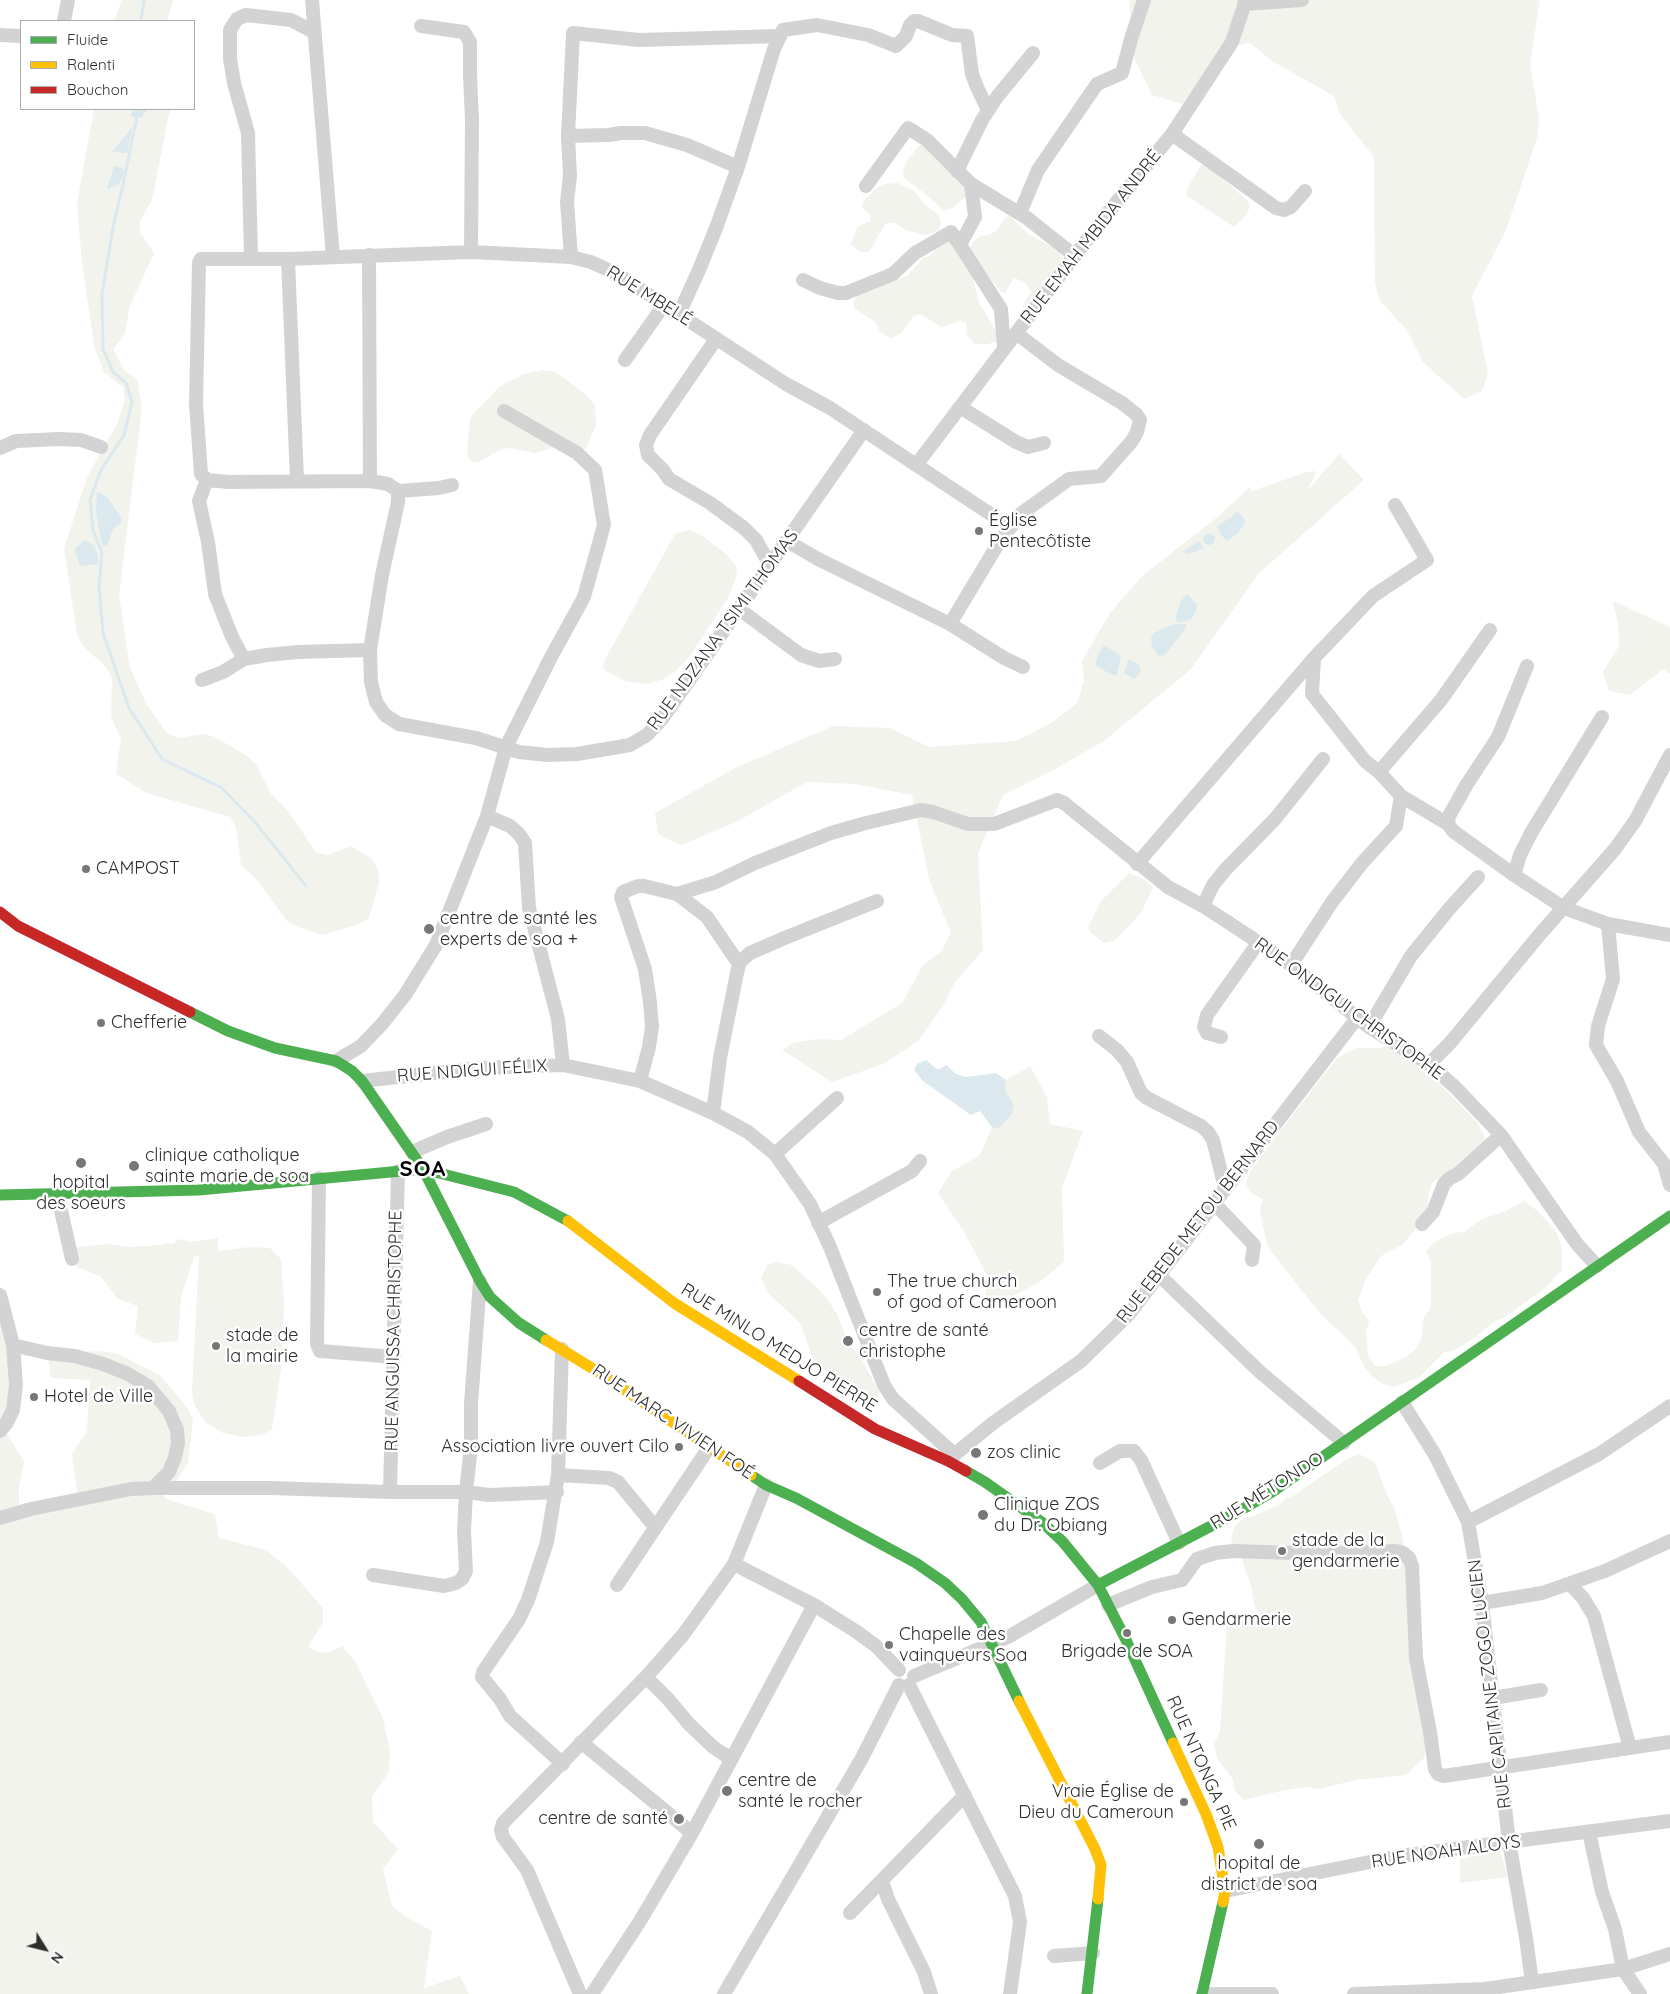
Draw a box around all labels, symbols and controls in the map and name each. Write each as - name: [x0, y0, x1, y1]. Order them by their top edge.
- legend: [20, 20, 195, 110]
- text: Fluide: [67, 30, 108, 49]
- text: Ralenti: [67, 55, 115, 74]
- text: Bouchon: [67, 80, 128, 99]
- street label: RUE EMAH MBIDA ANDRÉ: [1016, 146, 1166, 328]
- street label: RUE MBELÉ: [602, 261, 696, 331]
- place label: Église Pentecôtiste: [989, 510, 1091, 552]
- street label: RUE NDZANA TSIMI THOMAS: [643, 525, 803, 735]
- marker: Église Pentecôtiste: [973, 525, 985, 537]
- place label: CAMPOST: [96, 858, 180, 880]
- marker: CAMPOST: [80, 863, 92, 875]
- place label: centre de santé les experts de soa +: [440, 908, 597, 951]
- marker: centre de santé les experts de soa +: [422, 922, 436, 936]
- street label: RUE ONDIGUI CHRISTOPHE: [1250, 933, 1448, 1085]
- place label: Chefferie: [111, 1012, 187, 1034]
- marker: Chefferie: [95, 1017, 107, 1029]
- street label: RUE NDIGUI FÉLIX: [396, 1055, 548, 1087]
- street label: RUE EBEDE METOU BERNARD: [1112, 1116, 1284, 1328]
- place label: clinique catholique sainte marie de soa: [145, 1145, 309, 1188]
- marker: hopital des soeurs: [74, 1156, 88, 1170]
- district label: SOA: [399, 1156, 447, 1182]
- marker: clinique catholique sainte marie de soa: [127, 1159, 141, 1173]
- place label: hopital des soeurs: [36, 1172, 126, 1214]
- street label: RUE ANGUISSA CHRISTOPHE: [381, 1210, 407, 1452]
- place label: The true church of god of Cameroon: [887, 1271, 1057, 1314]
- street label: RUE MINLO MEDJO PIERRE: [677, 1279, 881, 1417]
- marker: The true church of god of Cameroon: [871, 1286, 883, 1298]
- place label: centre de santé christophe: [859, 1320, 989, 1362]
- place label: stade de la mairie: [226, 1325, 299, 1368]
- marker: centre de santé christophe: [841, 1334, 855, 1348]
- marker: stade de la mairie: [210, 1340, 222, 1352]
- street label: RUE MARC VIVIEN FOÉ: [588, 1360, 758, 1484]
- place label: Hotel de Ville: [44, 1386, 153, 1408]
- marker: Hotel de Ville: [28, 1391, 40, 1403]
- place label: Association livre ouvert Cilo: [441, 1436, 669, 1458]
- marker: Association livre ouvert Cilo: [673, 1441, 685, 1453]
- place label: zos clinic: [987, 1442, 1061, 1464]
- marker: zos clinic: [969, 1446, 983, 1460]
- street label: RUE MÉTONDO: [1206, 1448, 1328, 1534]
- place label: Clinique ZOS du Dr. Obiang: [994, 1494, 1108, 1536]
- marker: Clinique ZOS du Dr. Obiang: [976, 1508, 990, 1522]
- place label: stade de la gendarmerie: [1292, 1530, 1400, 1572]
- marker: stade de la gendarmerie: [1276, 1545, 1288, 1557]
- street label: RUE CAPITAINE ZOGO LUCIEN: [1464, 1558, 1516, 1810]
- place label: Gendarmerie: [1182, 1609, 1291, 1631]
- marker: Gendarmerie: [1166, 1614, 1178, 1626]
- place label: Chapelle des vainqueurs Soa: [899, 1624, 1027, 1666]
- marker: Brigade de SOA: [1121, 1627, 1133, 1639]
- marker: Chapelle des vainqueurs Soa: [883, 1639, 895, 1651]
- place label: Brigade de SOA: [1061, 1641, 1193, 1663]
- street label: RUE NTONGA PIE: [1162, 1692, 1240, 1834]
- place label: centre de santé le rocher: [738, 1770, 862, 1812]
- place label: Vraie Église de Dieu du Cameroun: [1018, 1781, 1174, 1824]
- marker: centre de santé le rocher: [720, 1784, 734, 1798]
- marker: Vraie Église de Dieu du Cameroun: [1178, 1796, 1190, 1808]
- place label: centre de santé: [538, 1808, 668, 1830]
- marker: centre de santé: [672, 1812, 686, 1826]
- street label: RUE NOAH ALOYS: [1370, 1831, 1522, 1873]
- marker: hopital de district de soa: [1252, 1837, 1266, 1851]
- place label: hopital de district de soa: [1201, 1853, 1317, 1896]
- north arrow: [20, 1924, 70, 1974]
- text: N: [47, 1948, 67, 1967]

